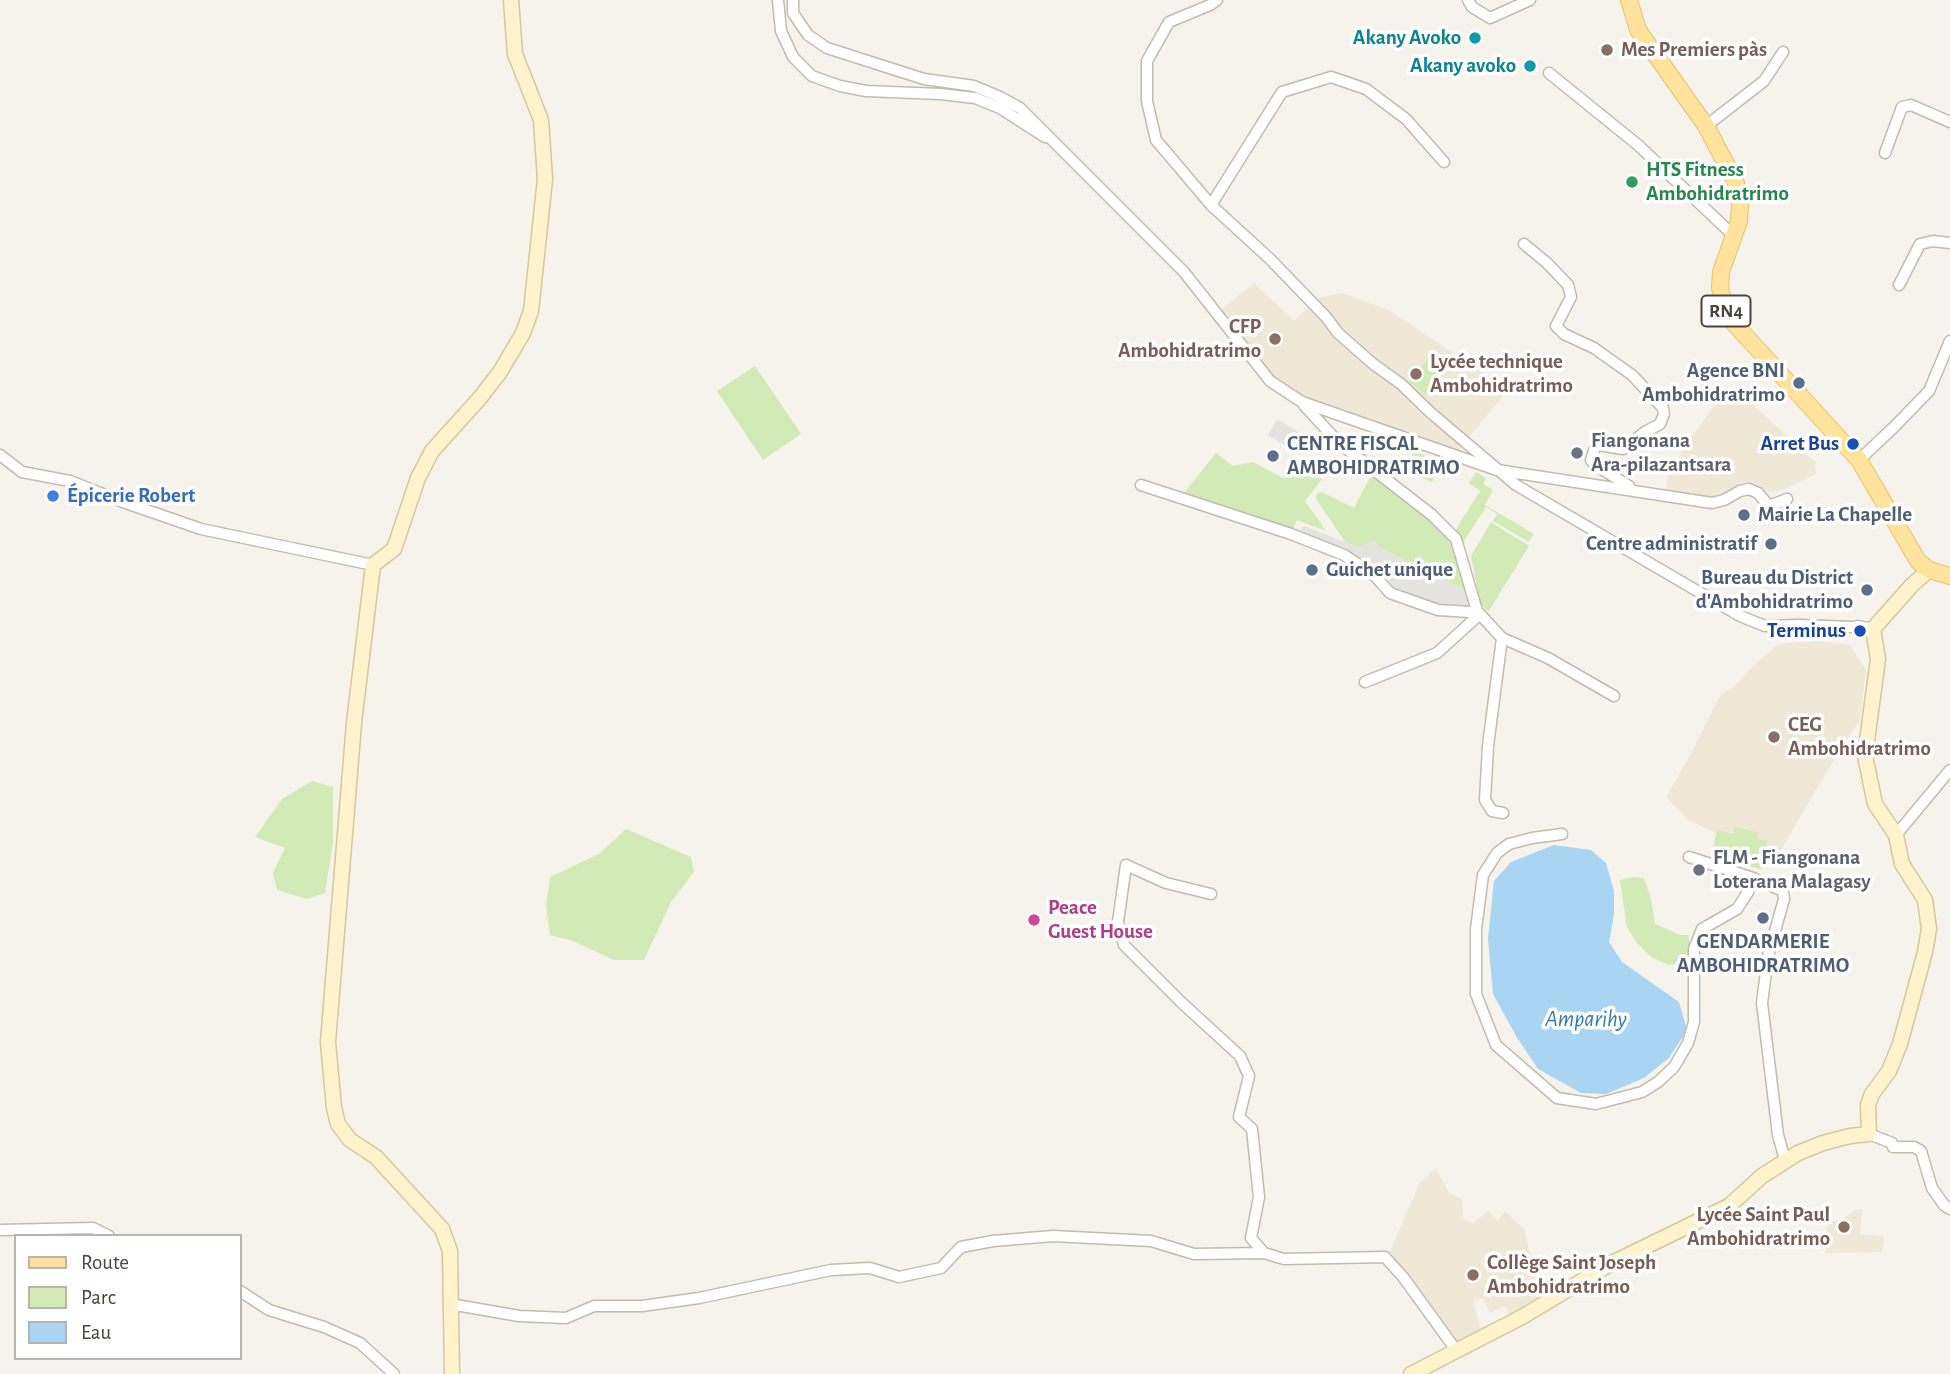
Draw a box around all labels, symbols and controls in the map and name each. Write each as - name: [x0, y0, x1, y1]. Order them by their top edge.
- place label: Akany Avoko: [1353, 25, 1461, 51]
- marker: Akany Avoko: [1467, 30, 1483, 46]
- place label: Mes Premiers pàs: [1621, 37, 1767, 63]
- marker: Mes Premiers pàs: [1599, 42, 1615, 58]
- place label: Akany avoko: [1410, 53, 1516, 79]
- marker: Akany avoko: [1522, 58, 1538, 74]
- place label: HTS Fitness Ambohidratrimo: [1646, 157, 1789, 207]
- marker: HTS Fitness Ambohidratrimo: [1624, 174, 1640, 190]
- road number: RN4: [1702, 296, 1750, 326]
- place label: CFP Ambohidratrimo: [1118, 314, 1261, 364]
- marker: CFP Ambohidratrimo: [1267, 331, 1283, 347]
- place label: Lycée technique Ambohidratrimo: [1430, 349, 1573, 399]
- place label: Agence BNI Ambohidratrimo: [1642, 358, 1785, 408]
- marker: Lycée technique Ambohidratrimo: [1408, 366, 1424, 382]
- marker: Agence BNI Ambohidratrimo: [1791, 375, 1807, 391]
- place label: Fiangonana Ara-pilazantsara: [1591, 428, 1731, 478]
- place label: CENTRE FISCAL AMBOHIDRATRIMO: [1287, 431, 1460, 481]
- place label: Arret Bus: [1761, 431, 1839, 457]
- marker: Arret Bus: [1845, 436, 1861, 452]
- marker: Fiangonana Ara-pilazantsara: [1569, 445, 1585, 461]
- marker: CENTRE FISCAL AMBOHIDRATRIMO: [1265, 448, 1281, 464]
- place label: Épicerie Robert: [67, 483, 195, 509]
- marker: Épicerie Robert: [45, 488, 61, 504]
- place label: Mairie La Chapelle: [1758, 502, 1912, 528]
- marker: Mairie La Chapelle: [1736, 507, 1752, 523]
- place label: Centre administratif: [1586, 531, 1757, 557]
- marker: Centre administratif: [1763, 536, 1779, 552]
- place label: Guichet unique: [1326, 557, 1453, 583]
- marker: Guichet unique: [1304, 562, 1320, 578]
- place label: Bureau du District d'Ambohidratrimo: [1696, 565, 1853, 615]
- marker: Bureau du District d'Ambohidratrimo: [1859, 582, 1875, 598]
- place label: Terminus: [1767, 618, 1846, 644]
- marker: Terminus: [1852, 623, 1868, 639]
- place label: CEG Ambohidratrimo: [1788, 712, 1931, 762]
- marker: CEG Ambohidratrimo: [1766, 729, 1782, 745]
- place label: FLM - Fiangonana Loterana Malagasy: [1713, 845, 1871, 895]
- marker: FLM - Fiangonana Loterana Malagasy: [1691, 862, 1707, 878]
- place label: Peace Guest House: [1048, 895, 1153, 945]
- marker: GENDARMERIE AMBOHIDRATRIMO: [1755, 910, 1771, 926]
- marker: Peace Guest House: [1026, 912, 1042, 928]
- place label: GENDARMERIE AMBOHIDRATRIMO: [1677, 929, 1849, 979]
- water label: Amparihy: [1545, 1005, 1627, 1033]
- place label: Lycée Saint Paul Ambohidratrimo: [1687, 1202, 1830, 1252]
- marker: Lycée Saint Paul Ambohidratrimo: [1836, 1219, 1852, 1235]
- legend: [14, 1234, 242, 1360]
- place label: Collège Saint Joseph Ambohidratrimo: [1487, 1250, 1656, 1300]
- text: Route: [81, 1252, 129, 1273]
- marker: Collège Saint Joseph Ambohidratrimo: [1465, 1267, 1481, 1283]
- text: Parc: [81, 1287, 116, 1308]
- text: Eau: [81, 1322, 111, 1343]

